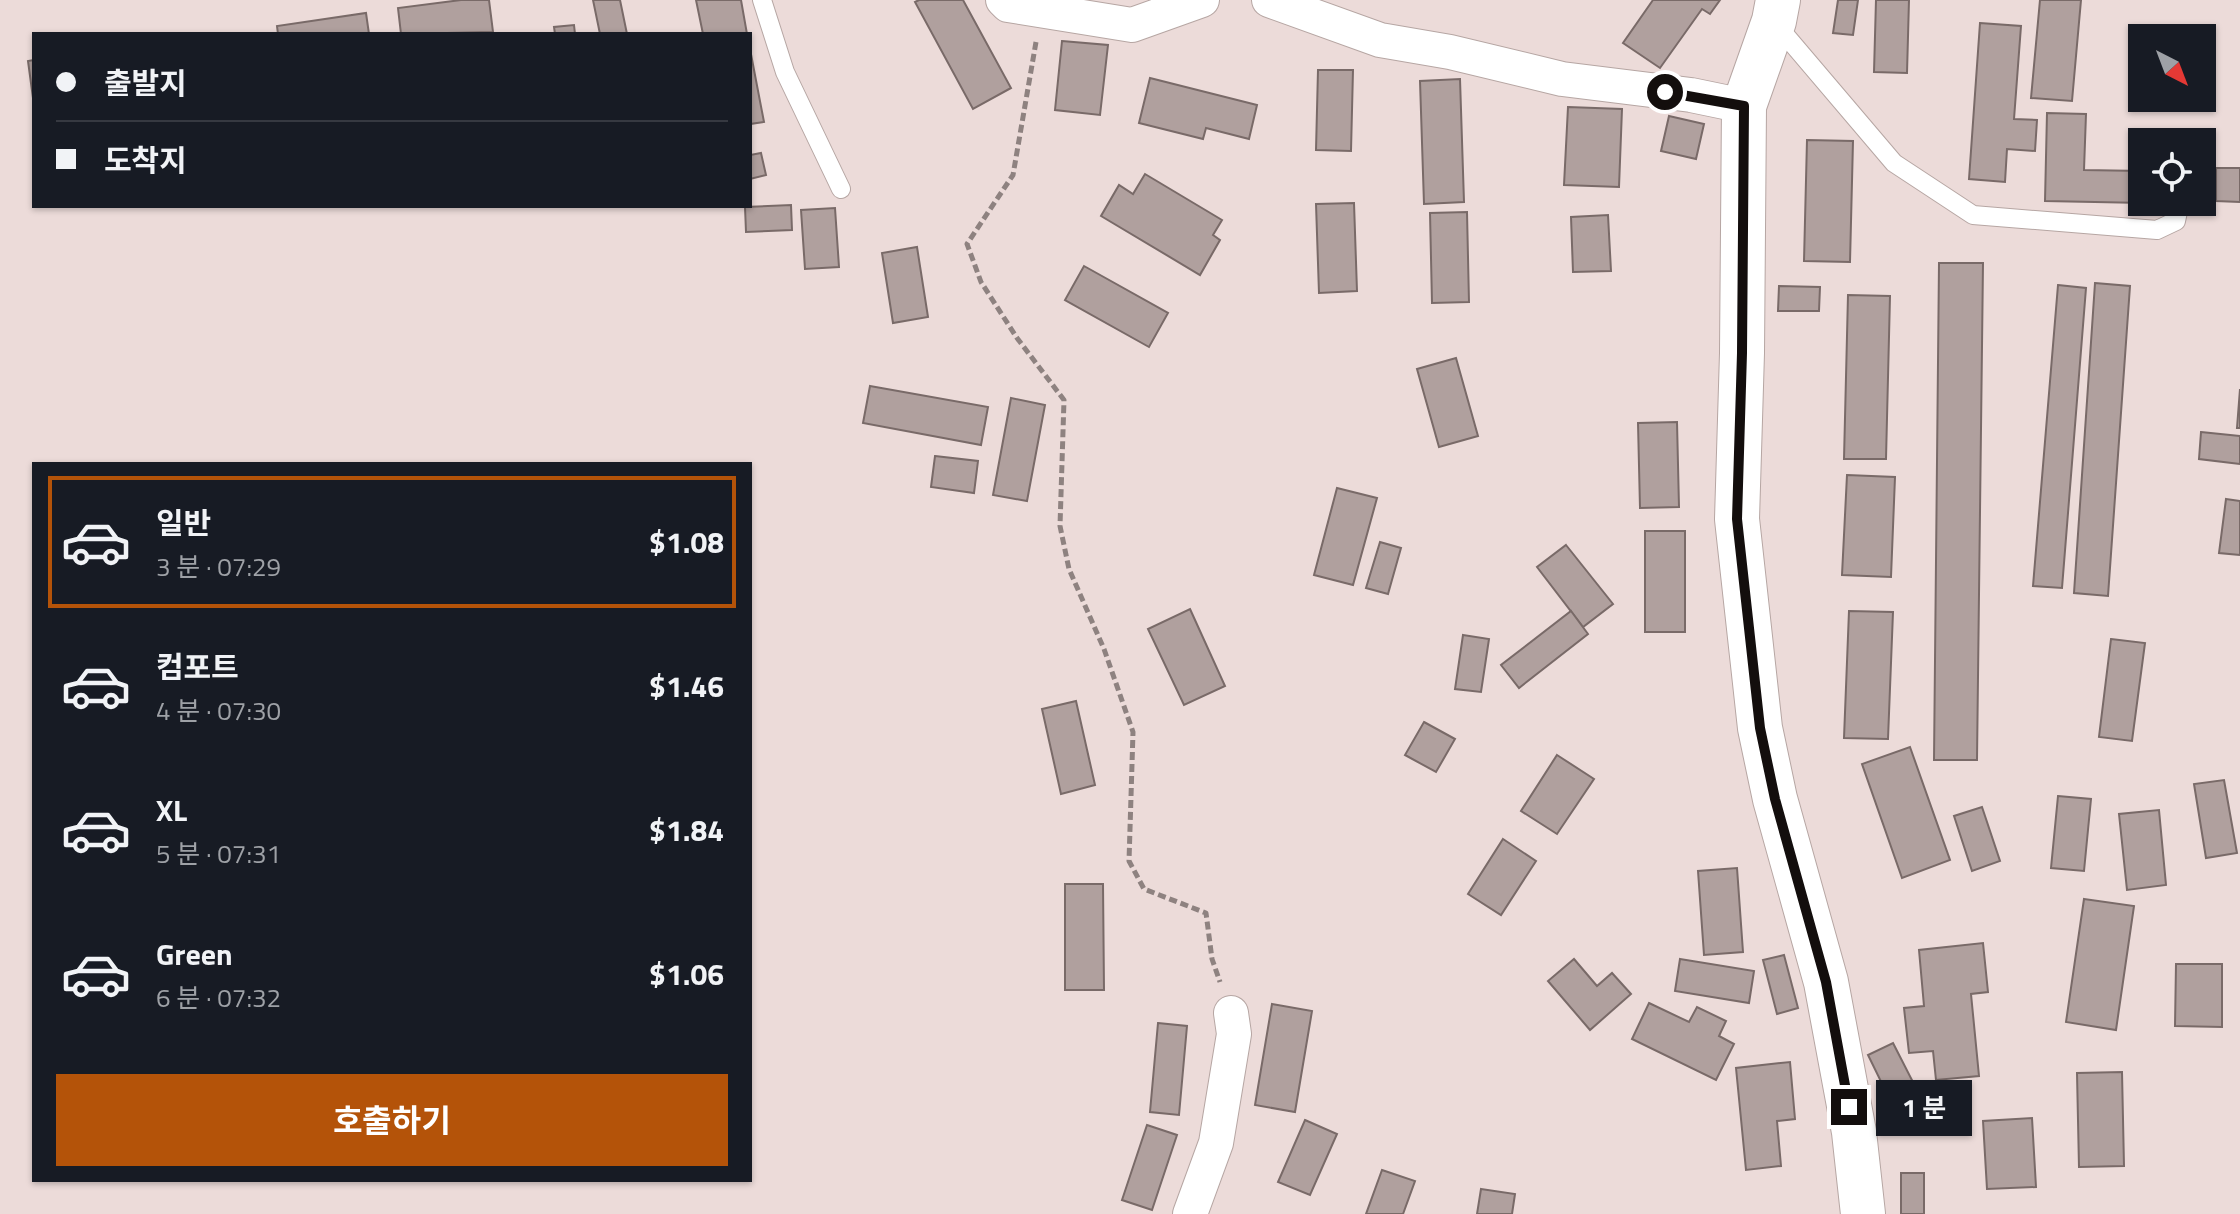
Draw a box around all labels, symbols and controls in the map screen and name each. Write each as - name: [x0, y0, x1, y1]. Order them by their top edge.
- north arrow: [2128, 24, 2216, 112]
- map controls: [2128, 24, 2216, 216]
- text: 출발지: [104, 60, 187, 106]
- route start: [1647, 74, 1683, 110]
- button: locate: [2128, 128, 2216, 216]
- text: 도착지: [104, 137, 187, 183]
- text: 일반: [156, 500, 211, 546]
- icon: car: [60, 506, 132, 578]
- text: $1.08: [649, 519, 724, 565]
- text: 3 분 · 07:29: [156, 547, 281, 586]
- text: 컴포트: [156, 644, 239, 690]
- icon: car: [60, 650, 132, 722]
- text: $1.46: [649, 663, 724, 709]
- text: 4 분 · 07:30: [156, 691, 281, 730]
- text: XL: [156, 787, 187, 833]
- icon: car: [60, 794, 132, 866]
- text: $1.84: [649, 807, 724, 853]
- text: 5 분 · 07:31: [156, 834, 281, 873]
- text: Green: [156, 931, 233, 977]
- icon: car: [60, 938, 132, 1010]
- text: $1.06: [649, 951, 724, 997]
- text: 6 분 · 07:32: [156, 978, 281, 1017]
- button: 호출하기: [56, 1074, 728, 1166]
- callout: 1 분: [1877, 1079, 1973, 1135]
- text: 1 분: [1902, 1088, 1946, 1127]
- route end: [1831, 1089, 1867, 1125]

